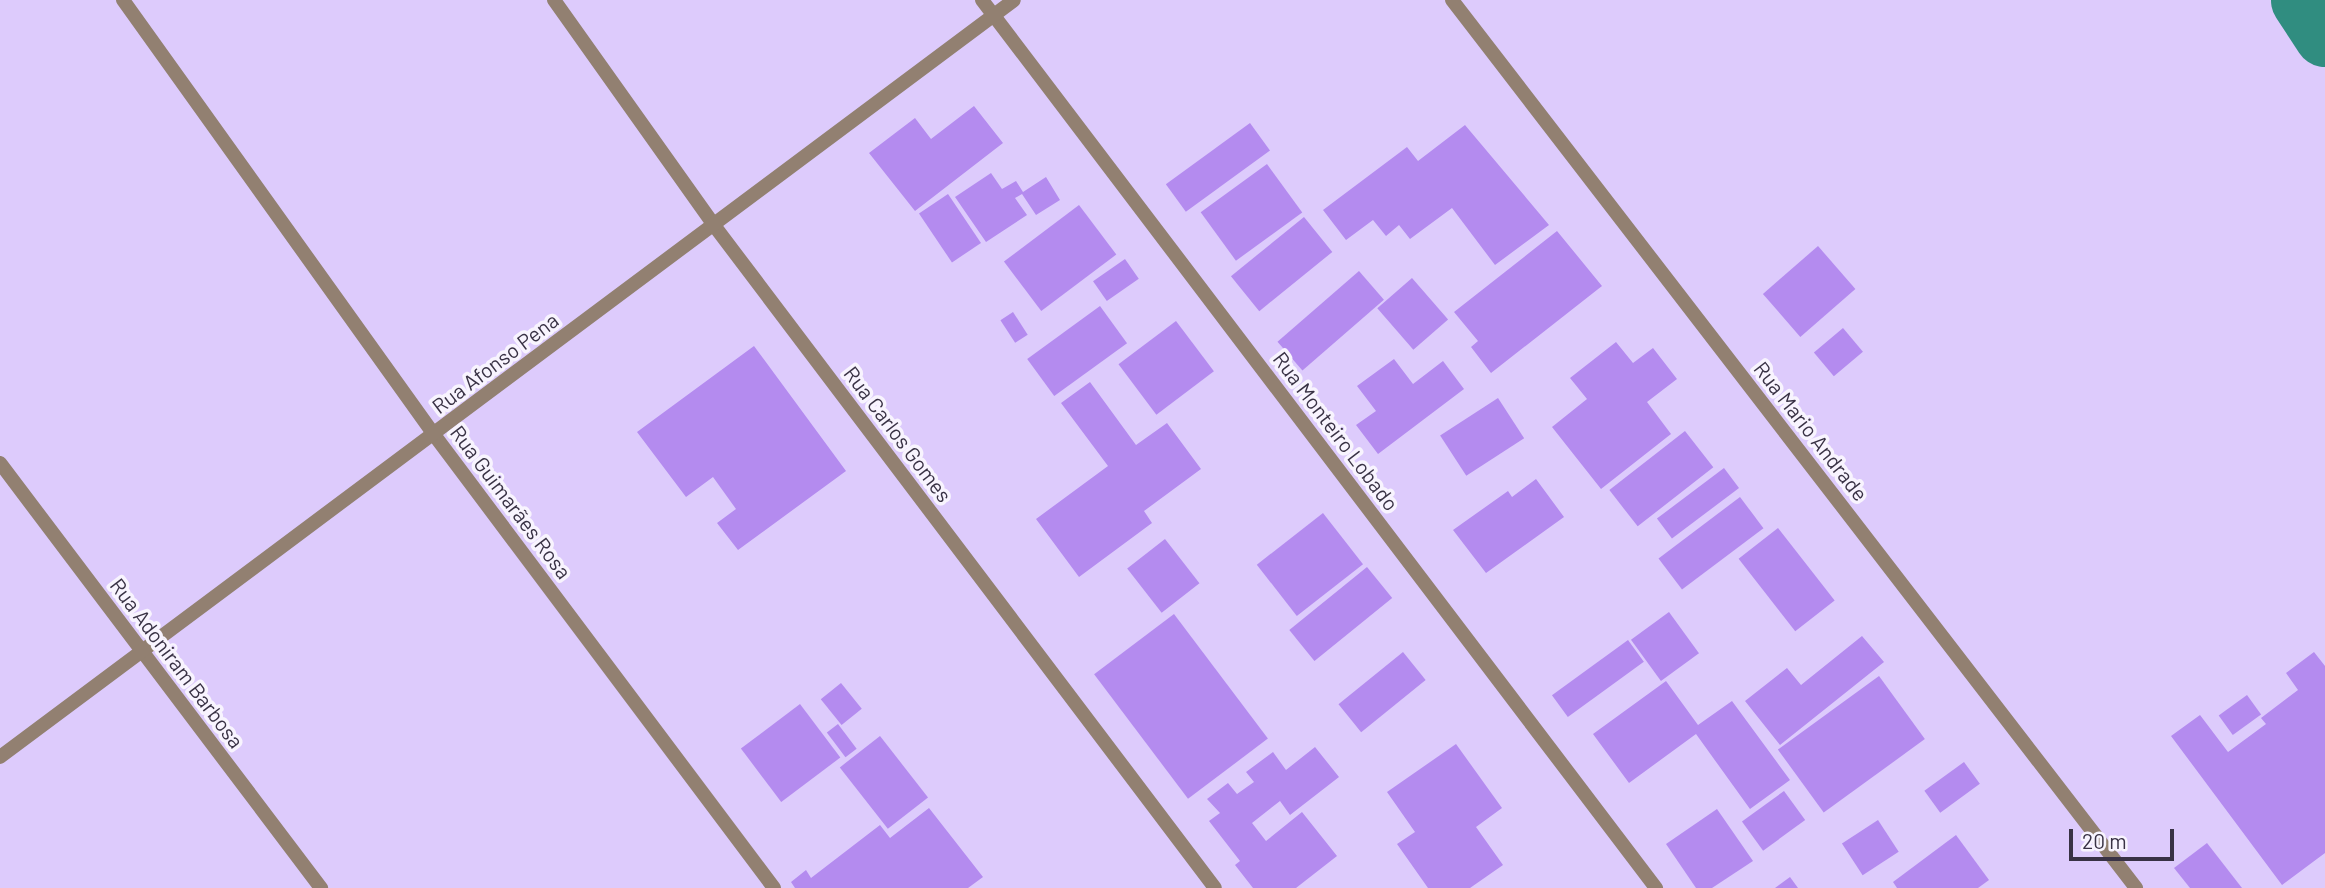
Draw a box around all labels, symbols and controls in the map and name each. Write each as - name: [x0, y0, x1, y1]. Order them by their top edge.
- street label: Rua Afonso Pena: [427, 307, 563, 419]
- street label: Rua Monteiro Lobado: [1268, 347, 1404, 515]
- street label: Rua Mario Andrade: [1749, 356, 1873, 506]
- street label: Rua Carlos Gomes: [839, 361, 957, 507]
- street label: Rua Guimarães Rosa: [445, 420, 577, 584]
- street label: Rua Adoniram Barbosa: [105, 573, 249, 753]
- scale bar: [2073, 814, 2178, 858]
- text: 20 m: [2082, 828, 2127, 853]

